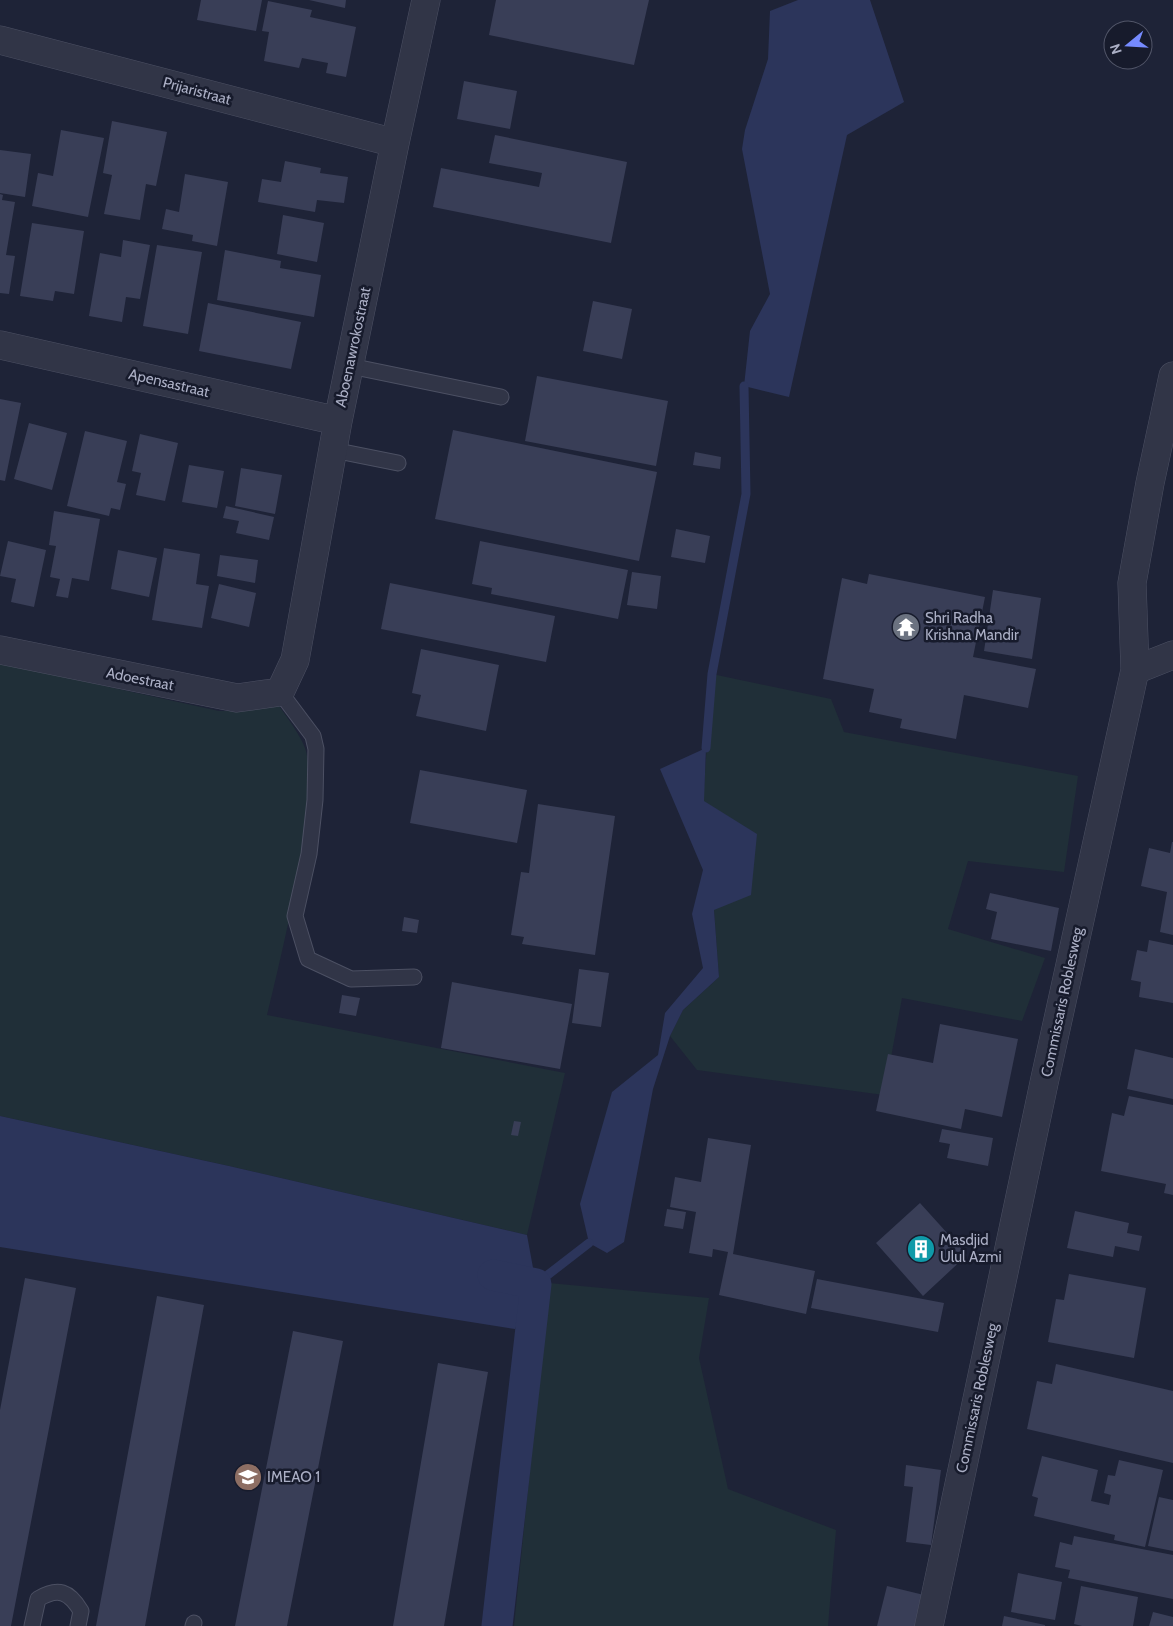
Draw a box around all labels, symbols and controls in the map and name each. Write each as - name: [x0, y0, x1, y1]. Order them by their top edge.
- north arrow: [1103, 20, 1153, 70]
- text: N: [1106, 42, 1126, 57]
- street label: Prijaristraat: [161, 73, 233, 109]
- street label: Aboenawrokostraat: [331, 285, 375, 409]
- street label: Apensastraat: [127, 365, 211, 401]
- place label: Shri Radha Krishna Mandir: [925, 609, 1019, 644]
- temple icon: Shri Radha Krishna Mandir: [891, 612, 921, 642]
- street label: Adoestraat: [105, 664, 175, 694]
- street label: Commissaris Roblesweg: [1037, 925, 1087, 1078]
- place label: Masdjid Ulul Azmi: [940, 1231, 1002, 1266]
- building icon: Masdjid Ulul Azmi: [906, 1234, 936, 1264]
- street label: Commissaris Roblesweg: [952, 1321, 1002, 1474]
- school or university icon: IMEAO 1: [233, 1462, 263, 1492]
- place label: IMEAO 1: [267, 1468, 320, 1486]

